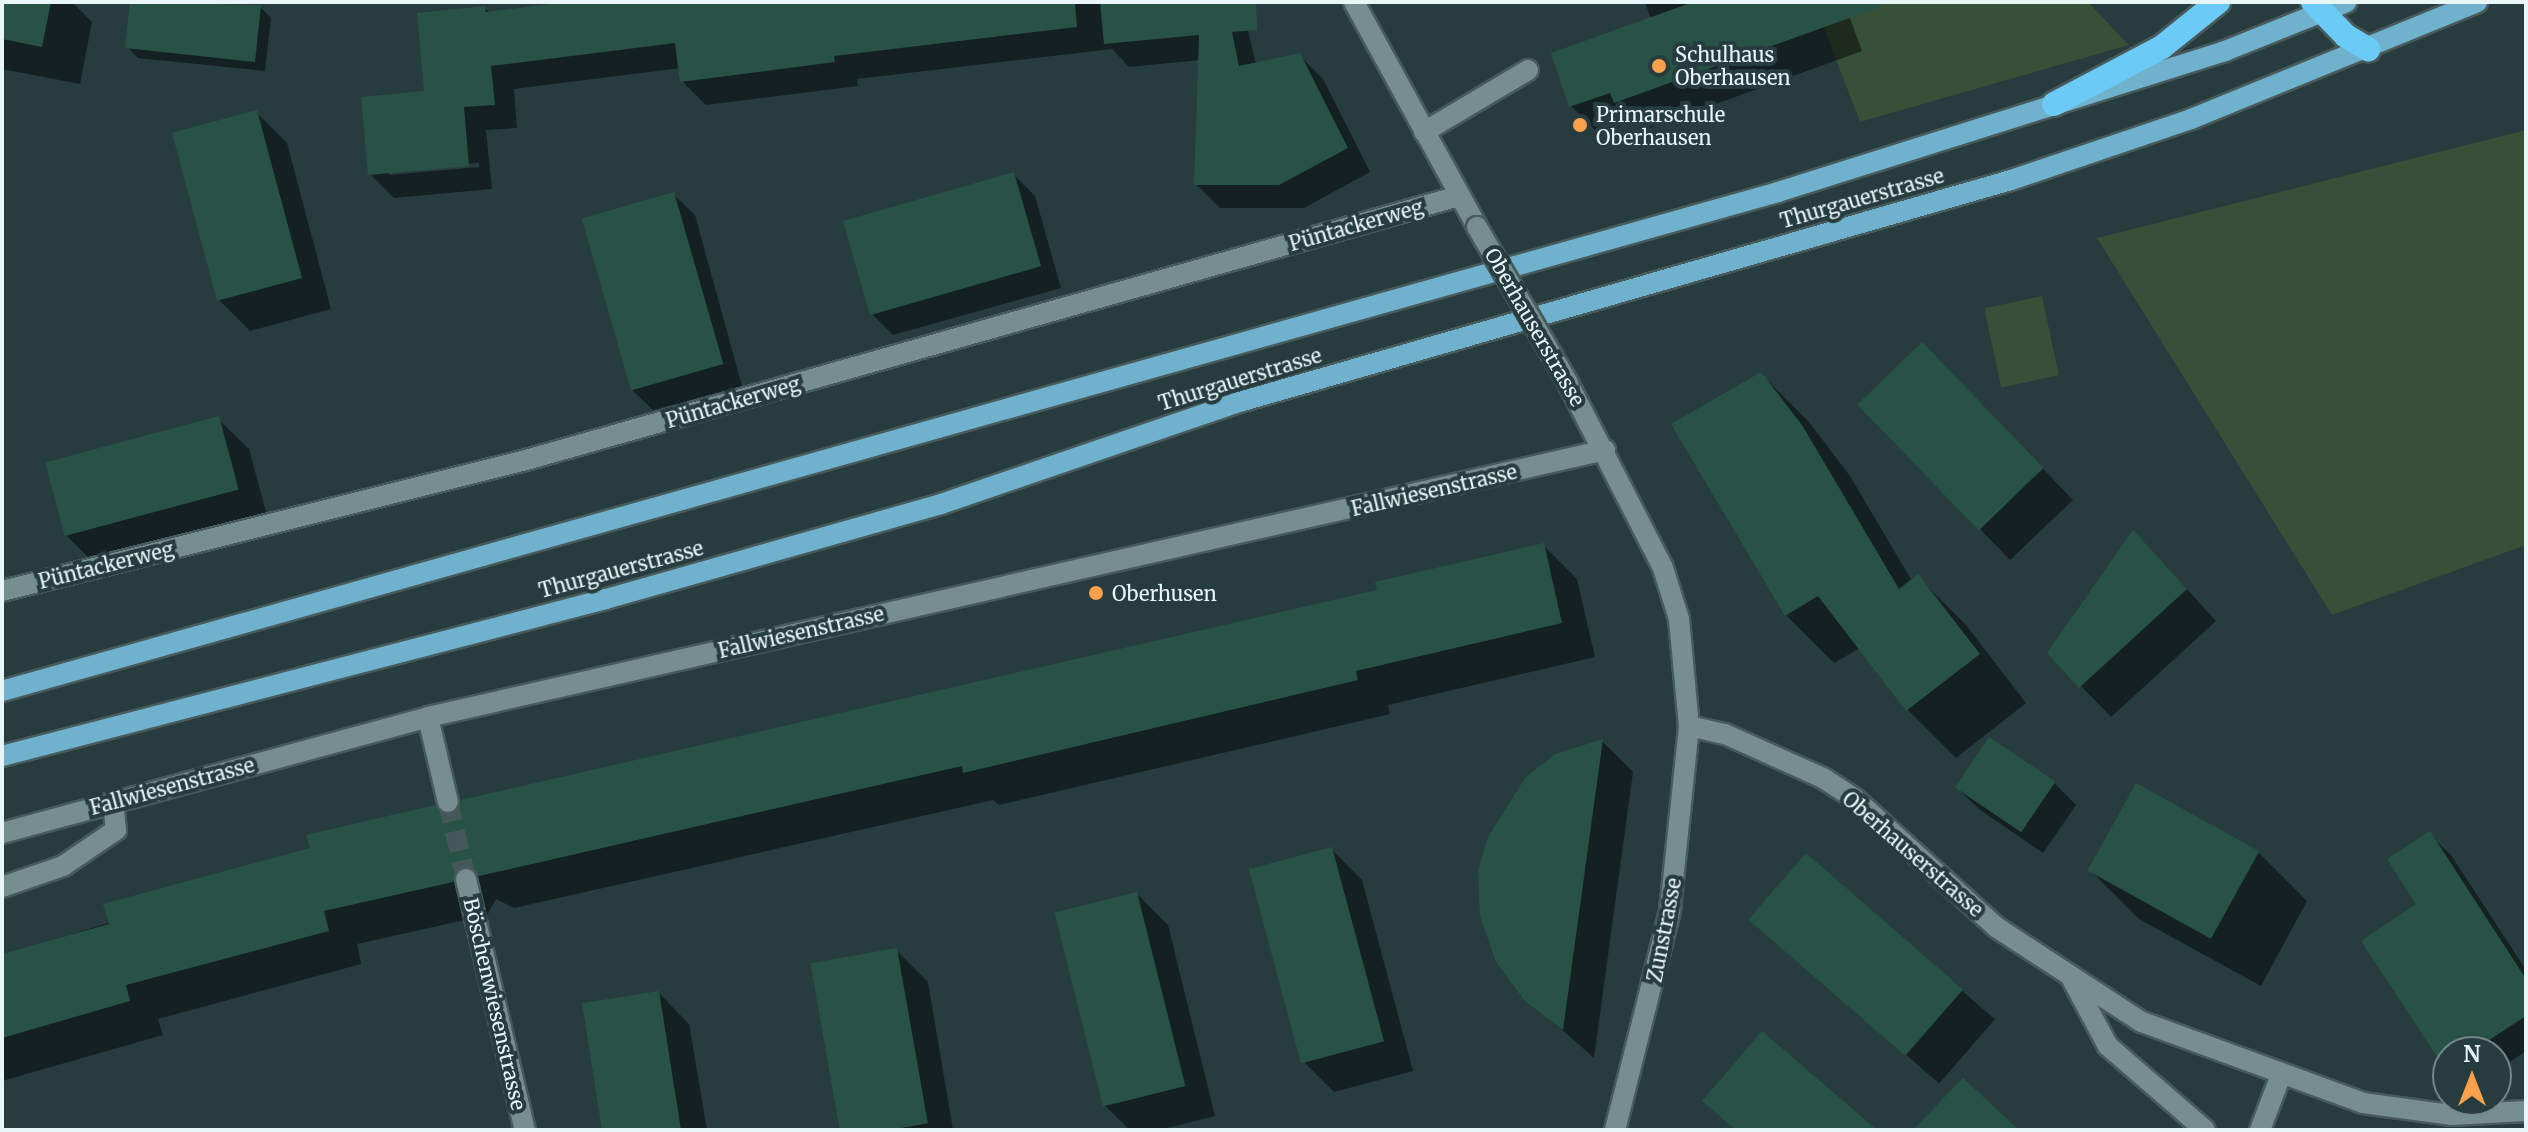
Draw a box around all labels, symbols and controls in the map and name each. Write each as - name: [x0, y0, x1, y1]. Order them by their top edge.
- place label: Schulhaus Oberhausen: [1675, 42, 1791, 89]
- marker: Schulhaus Oberhausen: [1650, 57, 1668, 75]
- place label: Primarschule Oberhausen: [1596, 102, 1725, 149]
- marker: Primarschule Oberhausen: [1571, 116, 1589, 134]
- street label: Thurgauerstrasse: [1777, 163, 1947, 233]
- street label: Püntackerweg: [1286, 194, 1426, 256]
- street label: Oberhauserstrasse: [1480, 244, 1590, 410]
- street label: Thurgauerstrasse: [1156, 343, 1324, 415]
- street label: Püntackerweg: [663, 371, 803, 433]
- street label: Fallwiesenstrasse: [1349, 459, 1519, 521]
- street label: Thurgauerstrasse: [536, 536, 706, 602]
- street label: Püntackerweg: [36, 537, 176, 593]
- place label: Oberhusen: [1112, 581, 1217, 605]
- marker: Oberhusen: [1087, 584, 1105, 602]
- street label: Fallwiesenstrasse: [716, 601, 886, 663]
- street label: Fallwiesenstrasse: [87, 752, 257, 820]
- street label: Oberhauserstrasse: [1838, 786, 1988, 922]
- street label: Zunstrasse: [1642, 876, 1686, 984]
- street label: Böschenwiesenstrasse: [459, 896, 531, 1112]
- north arrow: [2432, 1036, 2512, 1116]
- text: N: [2463, 1040, 2481, 1068]

